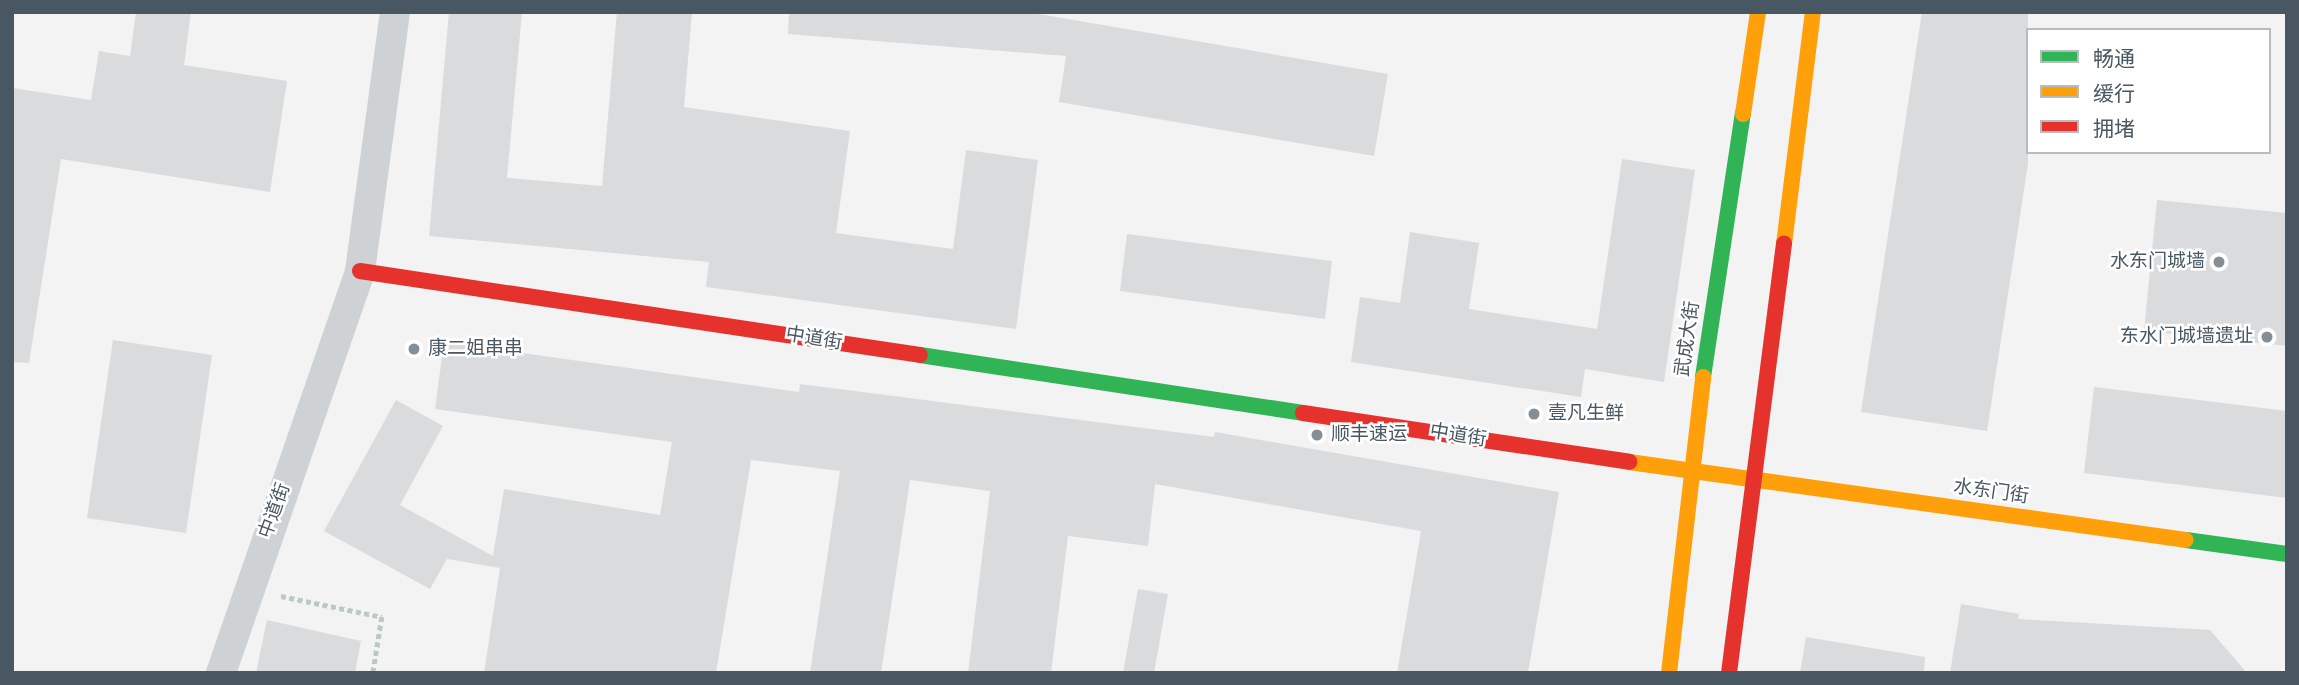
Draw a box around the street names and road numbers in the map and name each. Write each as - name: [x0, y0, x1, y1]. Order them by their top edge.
- street label: 武成大街: [1671, 300, 1705, 378]
- street label: 中道街: [784, 323, 844, 355]
- street label: 中道街: [1428, 420, 1488, 452]
- street label: 水东门街: [1952, 475, 2030, 509]
- street label: 中道街: [255, 480, 295, 542]

